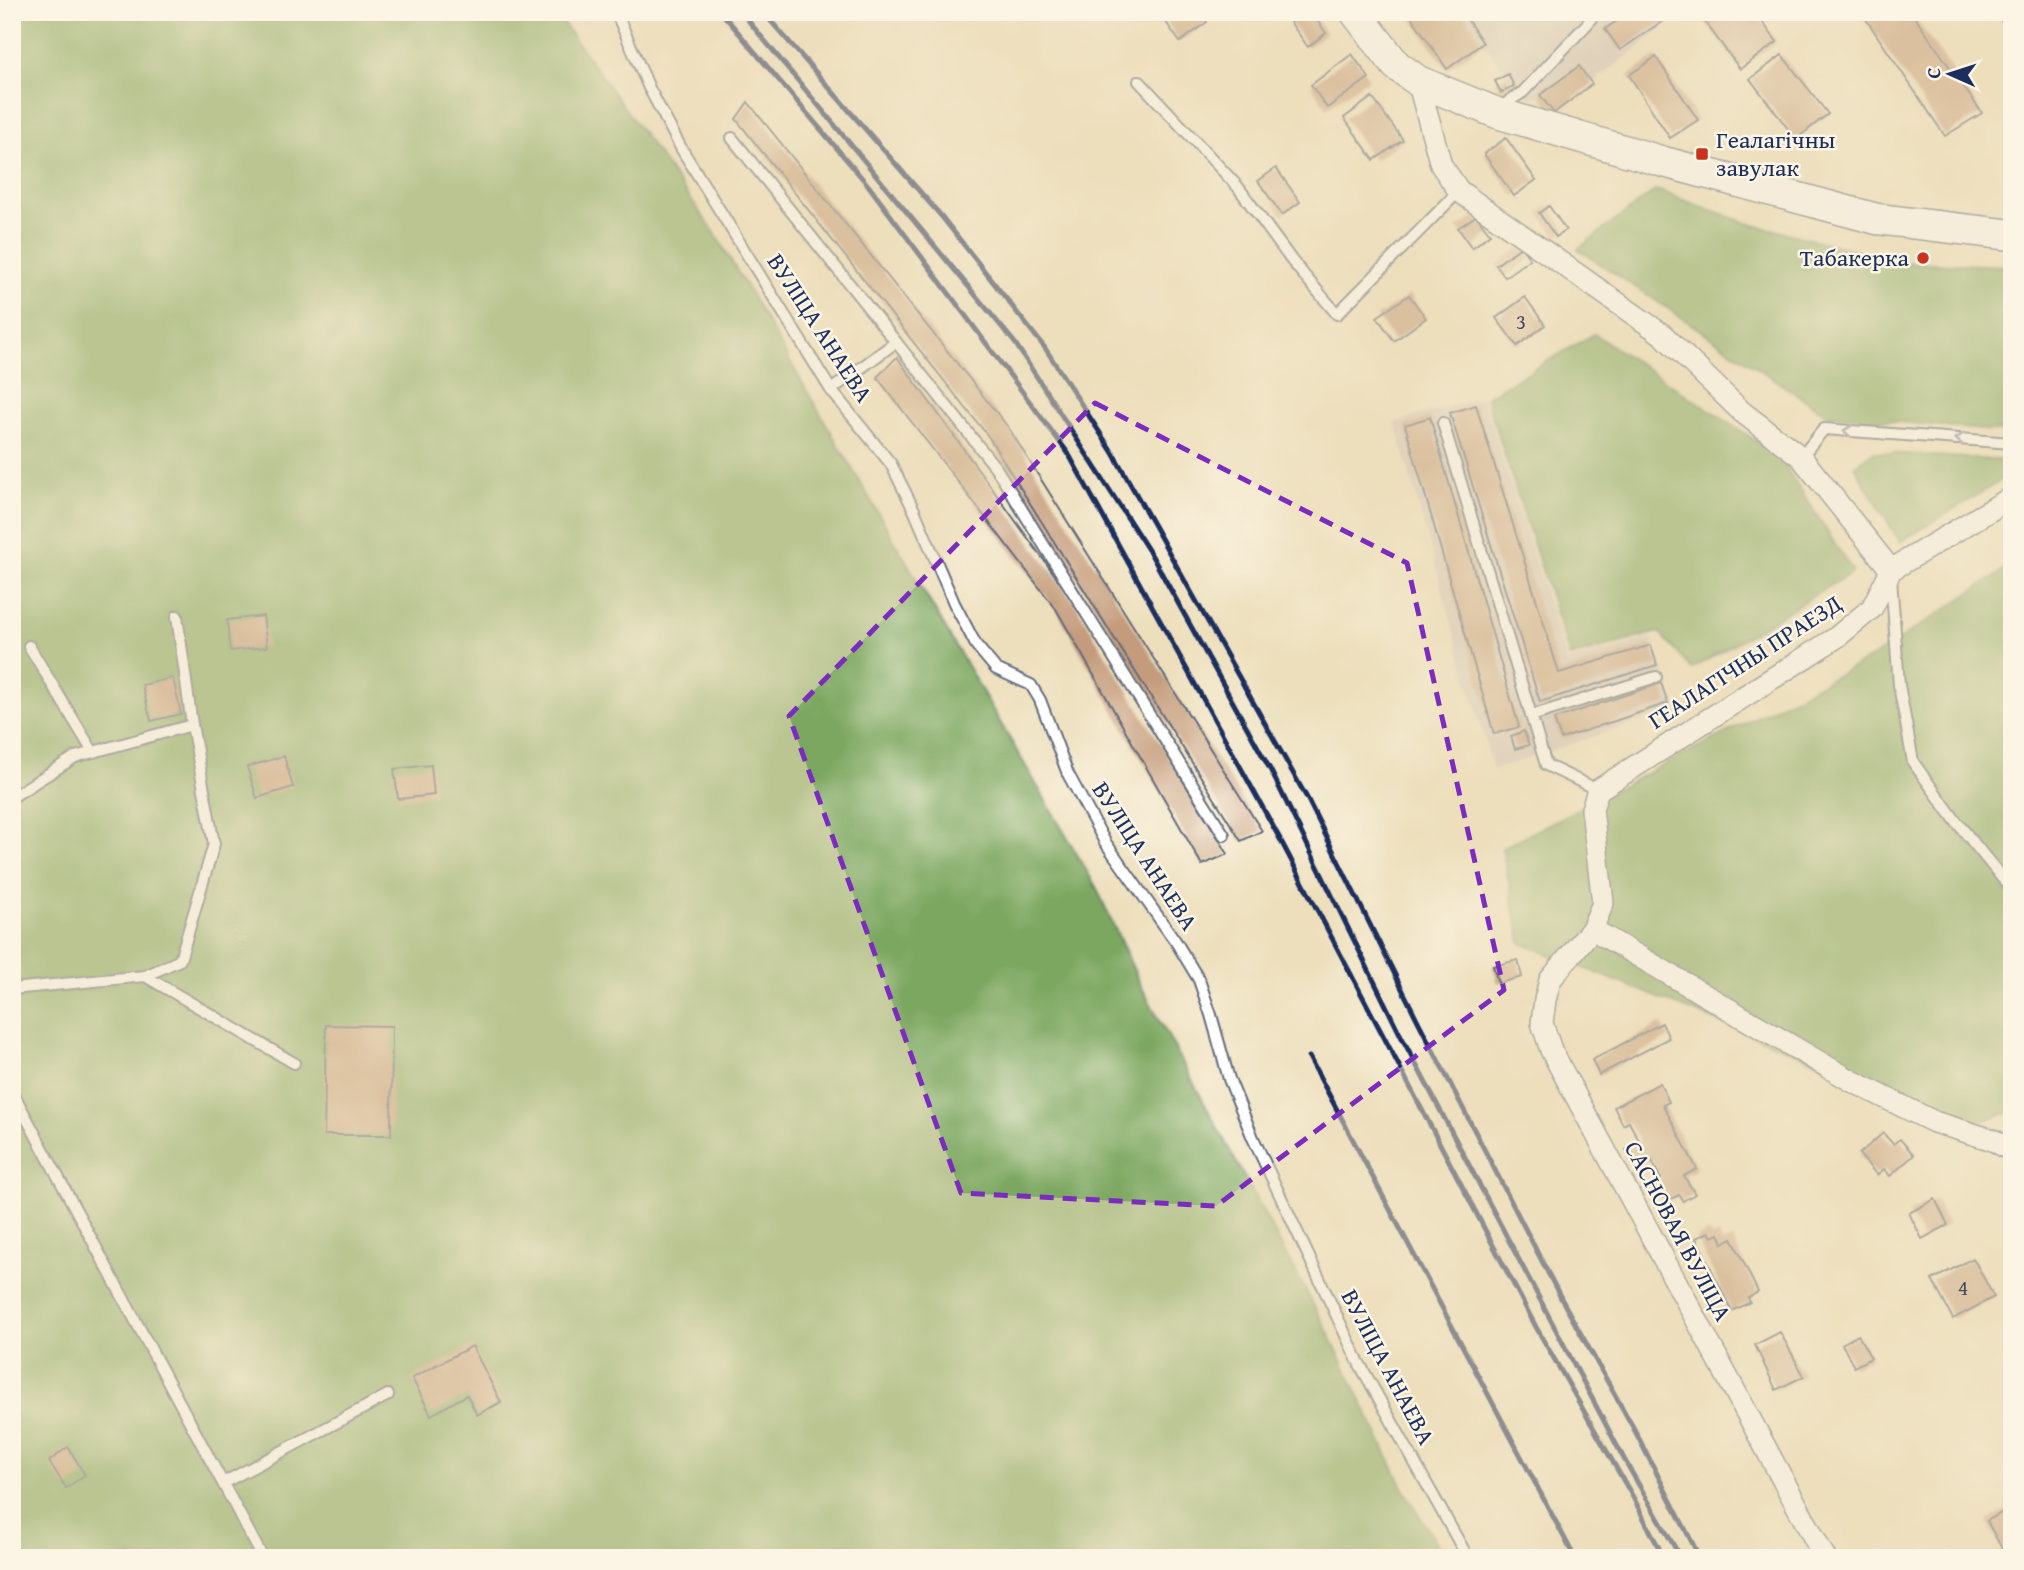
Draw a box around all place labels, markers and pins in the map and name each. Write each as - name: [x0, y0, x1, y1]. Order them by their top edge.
- place label: Геалагічны завулак: [1716, 122, 1836, 185]
- marker: Геалагічны завулак: [1694, 146, 1710, 162]
- place label: Табакерка: [1800, 240, 1910, 275]
- marker: Табакерка: [1915, 250, 1931, 266]

